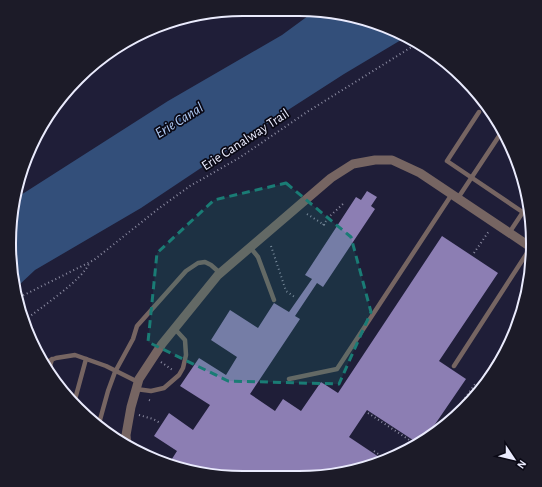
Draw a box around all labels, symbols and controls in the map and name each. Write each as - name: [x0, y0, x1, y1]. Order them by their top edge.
- water label: Erie Canal: [152, 100, 206, 141]
- street label: Erie Canalway Trail: [199, 106, 292, 173]
- north arrow: [494, 439, 534, 479]
- text: N: [515, 458, 528, 471]

